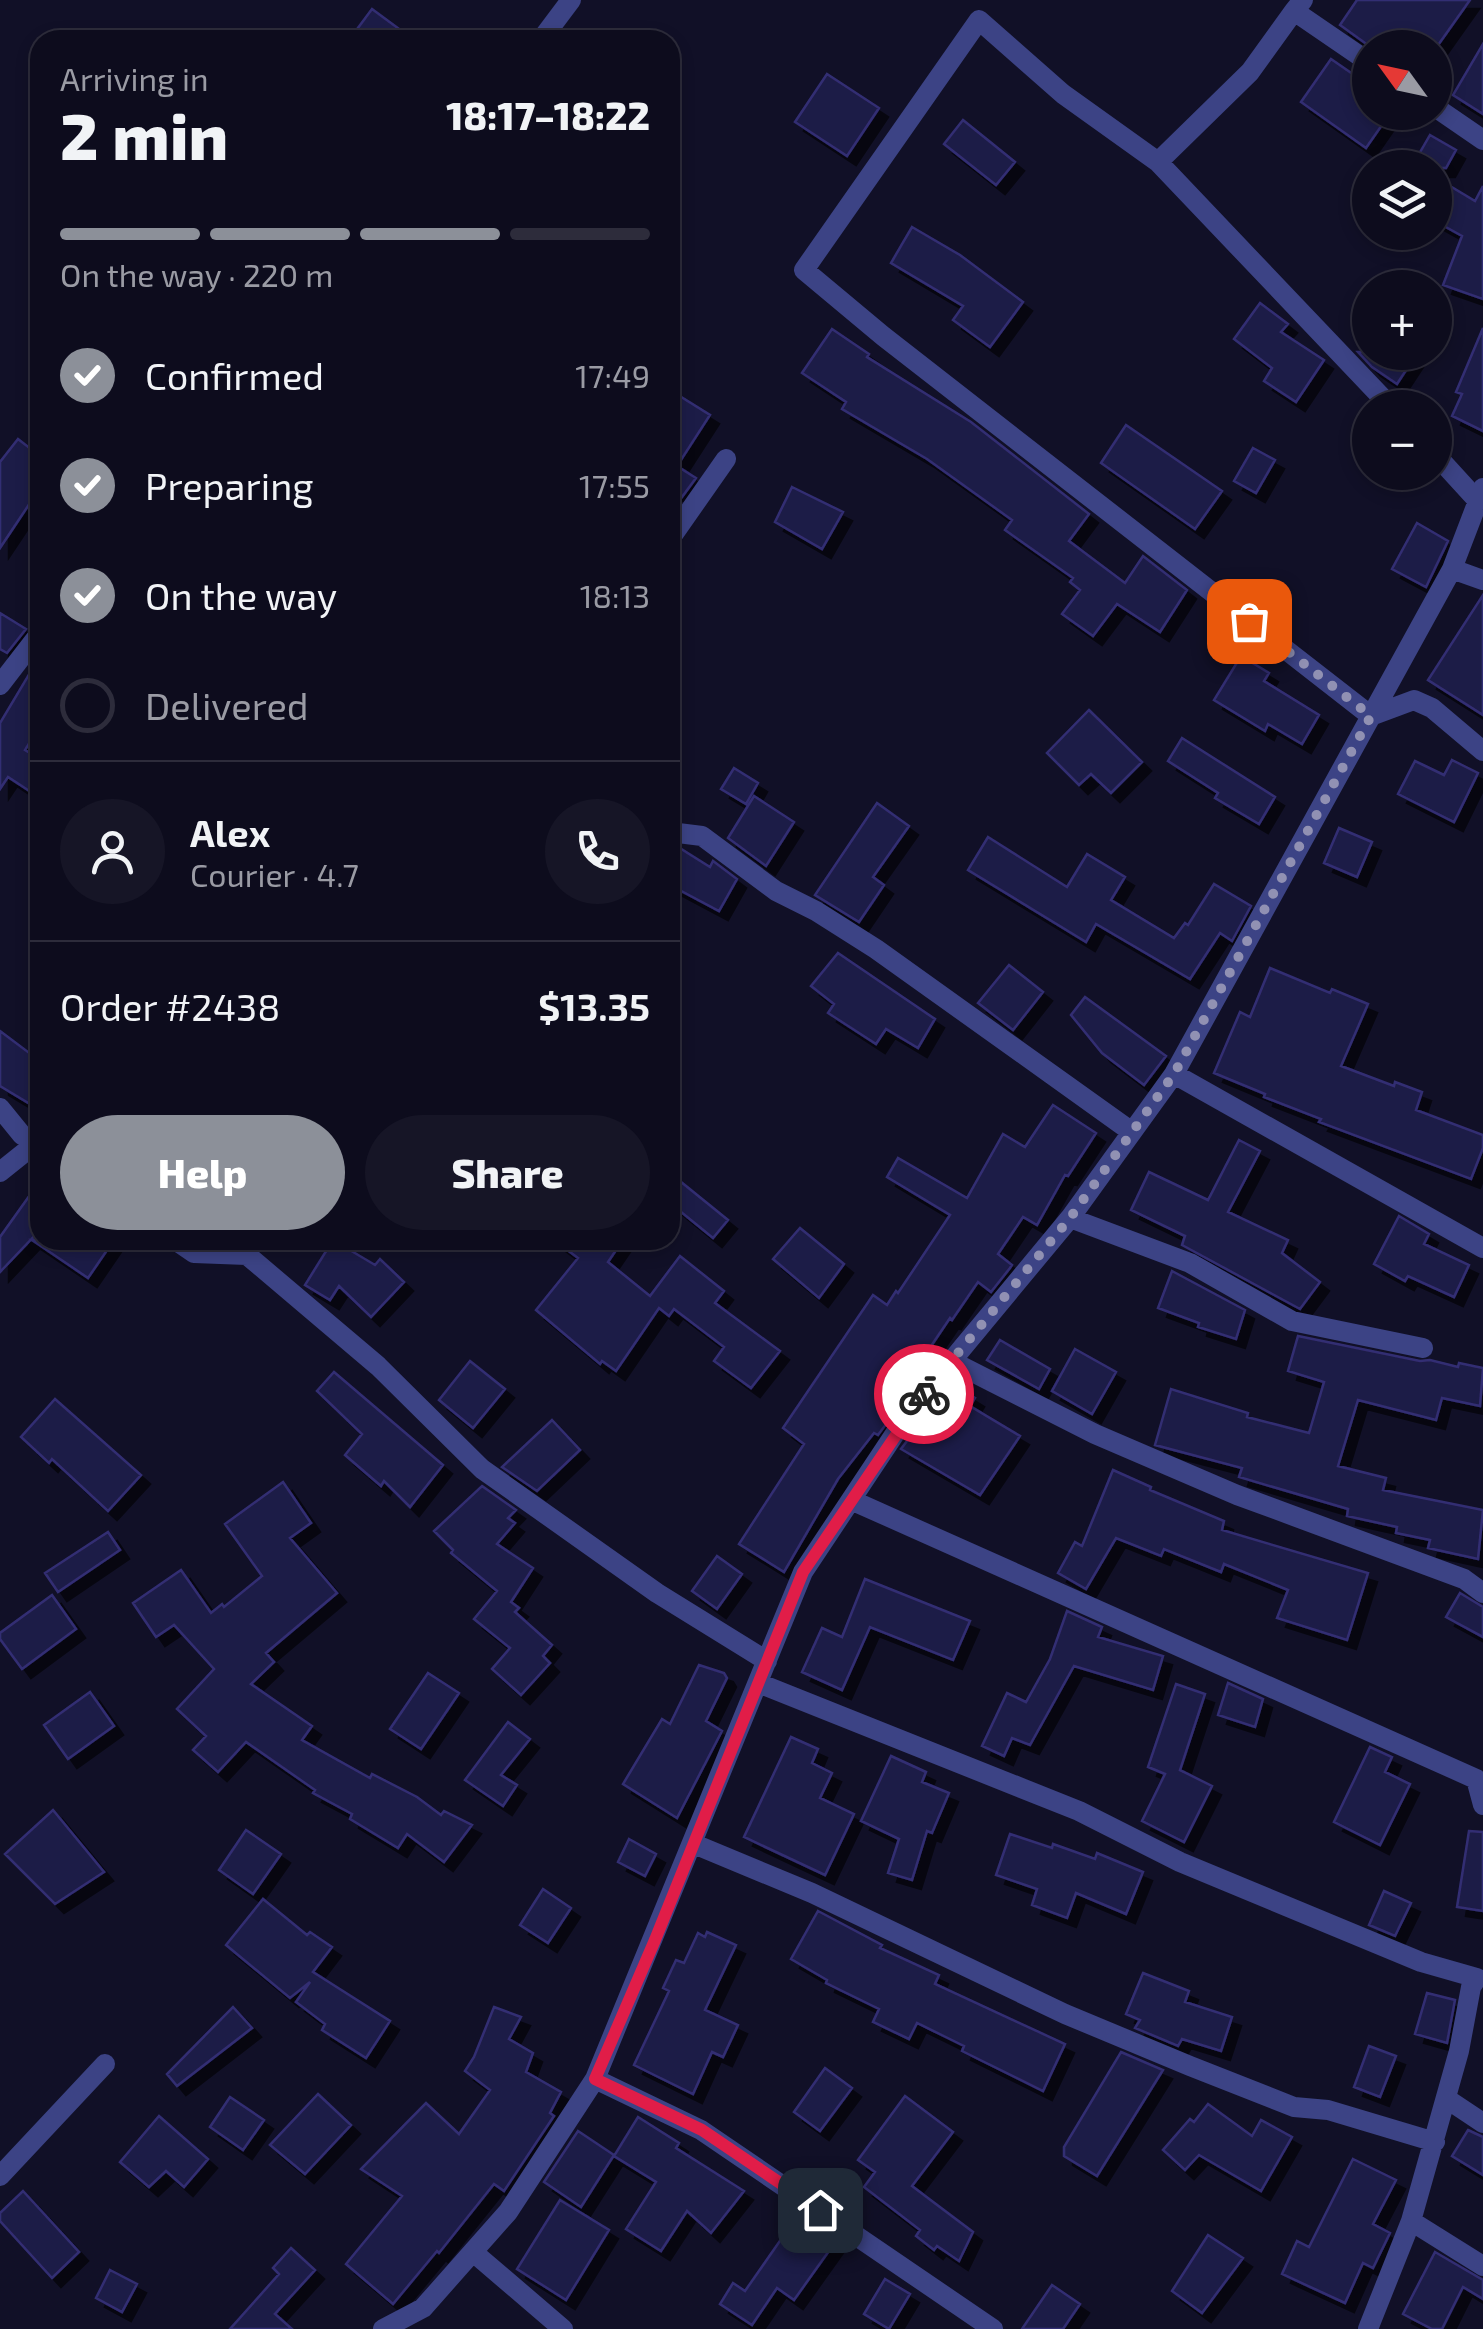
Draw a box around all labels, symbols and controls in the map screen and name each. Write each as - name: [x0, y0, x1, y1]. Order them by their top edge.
- north arrow: [1352, 30, 1452, 130]
- map controls: [1352, 30, 1452, 490]
- text: Arriving in: [60, 59, 209, 97]
- text: 18:17–18:22: [446, 92, 650, 138]
- text: 2 min: [60, 95, 228, 173]
- button: layers: [1352, 150, 1452, 250]
- text: On the way · 220 m: [60, 255, 333, 293]
- button: +: [1352, 270, 1452, 370]
- icon: check: [60, 348, 115, 403]
- text: Confirmed: [145, 352, 324, 398]
- text: 17:49: [575, 356, 650, 394]
- button: −: [1352, 390, 1452, 490]
- icon: check: [60, 458, 115, 513]
- text: Preparing: [145, 462, 313, 508]
- text: 17:55: [579, 466, 650, 504]
- icon: check: [60, 568, 115, 623]
- text: On the way: [145, 572, 337, 618]
- text: 18:13: [580, 576, 650, 614]
- pin: [1207, 579, 1292, 664]
- icon: bag: [1222, 594, 1277, 649]
- text: Delivered: [145, 682, 309, 728]
- button: person: [60, 799, 165, 904]
- button: phone: [545, 799, 650, 904]
- text: Alex: [190, 809, 270, 855]
- text: Courier · 4.7: [190, 855, 359, 893]
- text: Order #2438: [60, 983, 280, 1029]
- text: $13.35: [538, 983, 650, 1029]
- button: Help: [60, 1115, 345, 1230]
- button: Share: [365, 1115, 650, 1230]
- courier: [874, 1344, 974, 1444]
- icon: bike: [897, 1367, 952, 1422]
- pin: [778, 2168, 863, 2253]
- icon: home: [793, 2183, 848, 2238]

